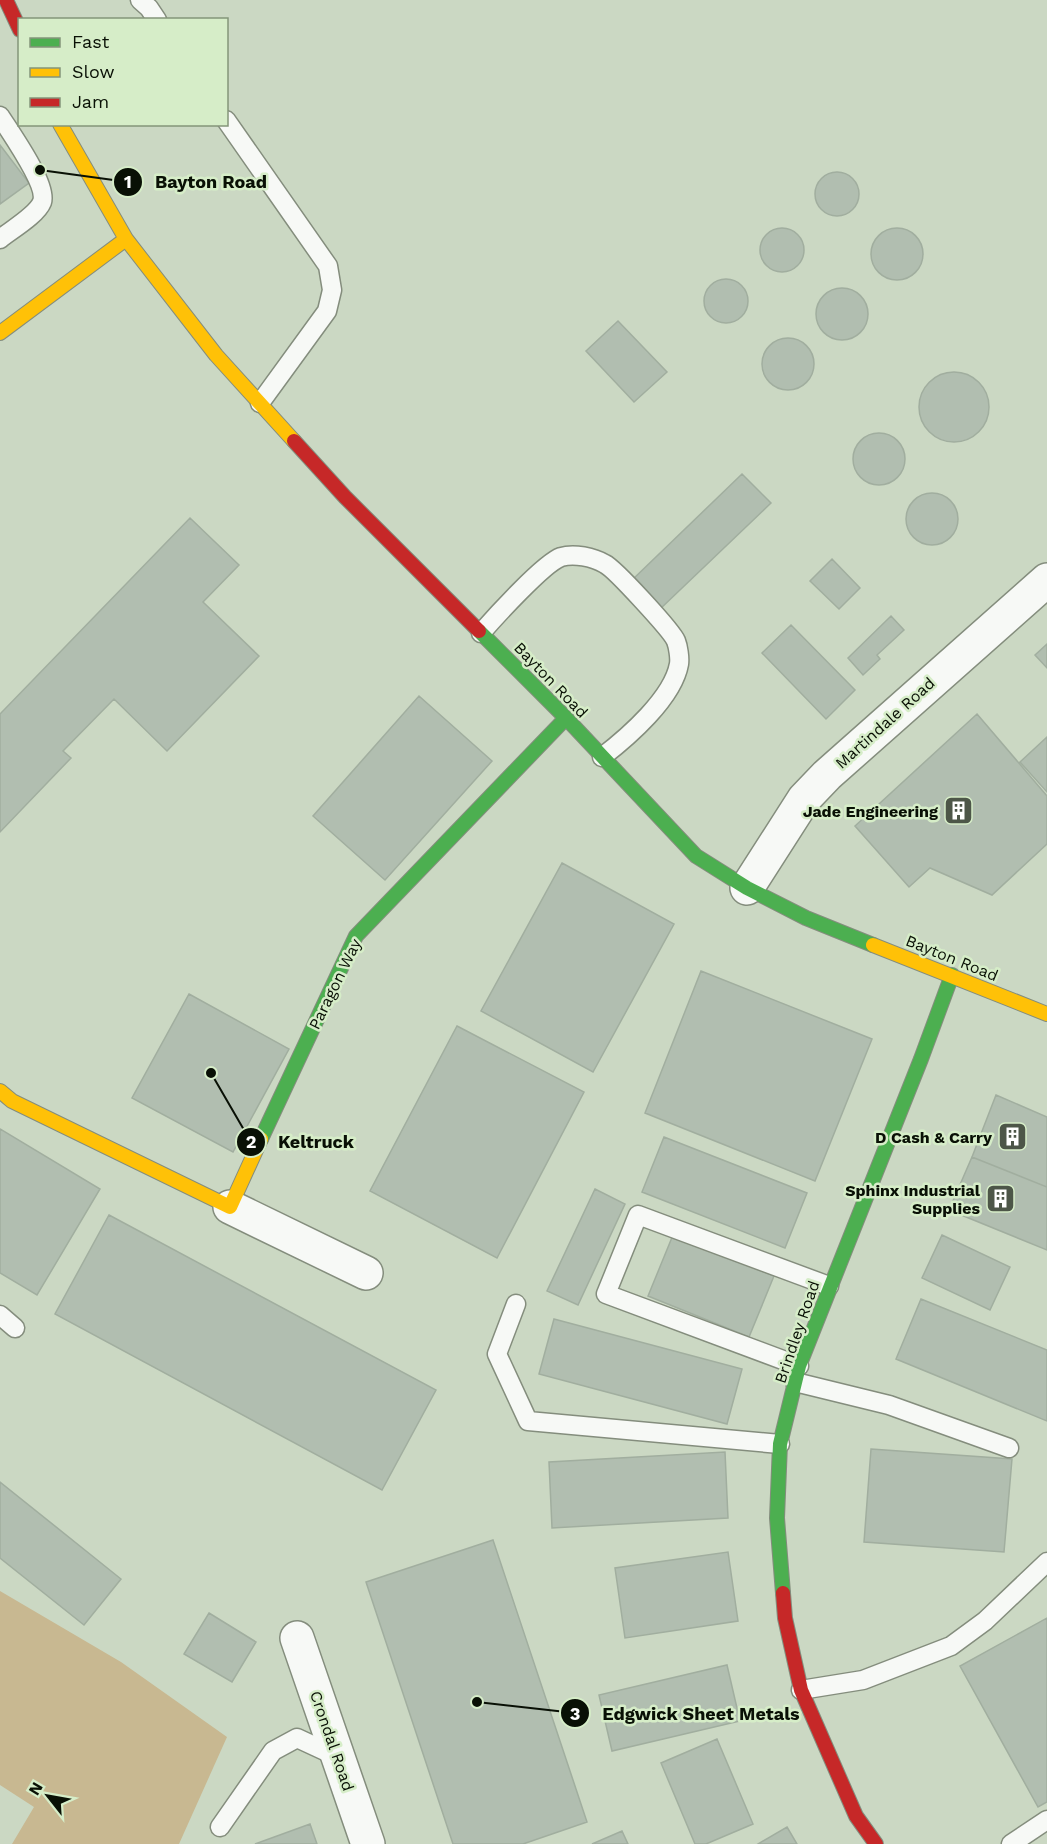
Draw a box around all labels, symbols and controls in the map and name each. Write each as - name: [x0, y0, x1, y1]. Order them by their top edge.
- legend: [18, 18, 228, 126]
- text: Fast: [72, 31, 110, 52]
- text: Slow: [72, 61, 115, 82]
- text: Jam: [72, 91, 109, 112]
- callout: Bayton Road: [113, 164, 279, 200]
- text: 1: [124, 171, 132, 192]
- text: Bayton Road: [155, 171, 267, 192]
- street label: Bayton Road: [510, 638, 592, 722]
- street label: Martindale Road: [831, 673, 939, 773]
- building icon: Jade Engineering: [943, 795, 975, 827]
- place label: Jade Engineering: [803, 802, 938, 821]
- street label: Bayton Road: [903, 931, 1001, 985]
- street label: Paragon Way: [305, 935, 366, 1033]
- building icon: D Cash & Carry: [997, 1121, 1029, 1153]
- callout: Keltruck: [236, 1124, 366, 1160]
- place label: D Cash & Carry: [875, 1128, 993, 1147]
- text: 2: [246, 1131, 256, 1152]
- text: Keltruck: [278, 1131, 355, 1152]
- place label: Sphinx Industrial Supplies: [845, 1181, 981, 1218]
- building icon: Sphinx Industrial Supplies: [985, 1183, 1017, 1215]
- street label: Brindley Road: [771, 1278, 823, 1386]
- street label: Crondal Road: [306, 1688, 358, 1794]
- callout: Edgwick Sheet Metals: [560, 1695, 811, 1731]
- text: 3: [570, 1703, 580, 1724]
- text: Edgwick Sheet Metals: [602, 1703, 800, 1724]
- north arrow: [18, 1766, 78, 1826]
- text: N: [24, 1779, 47, 1799]

